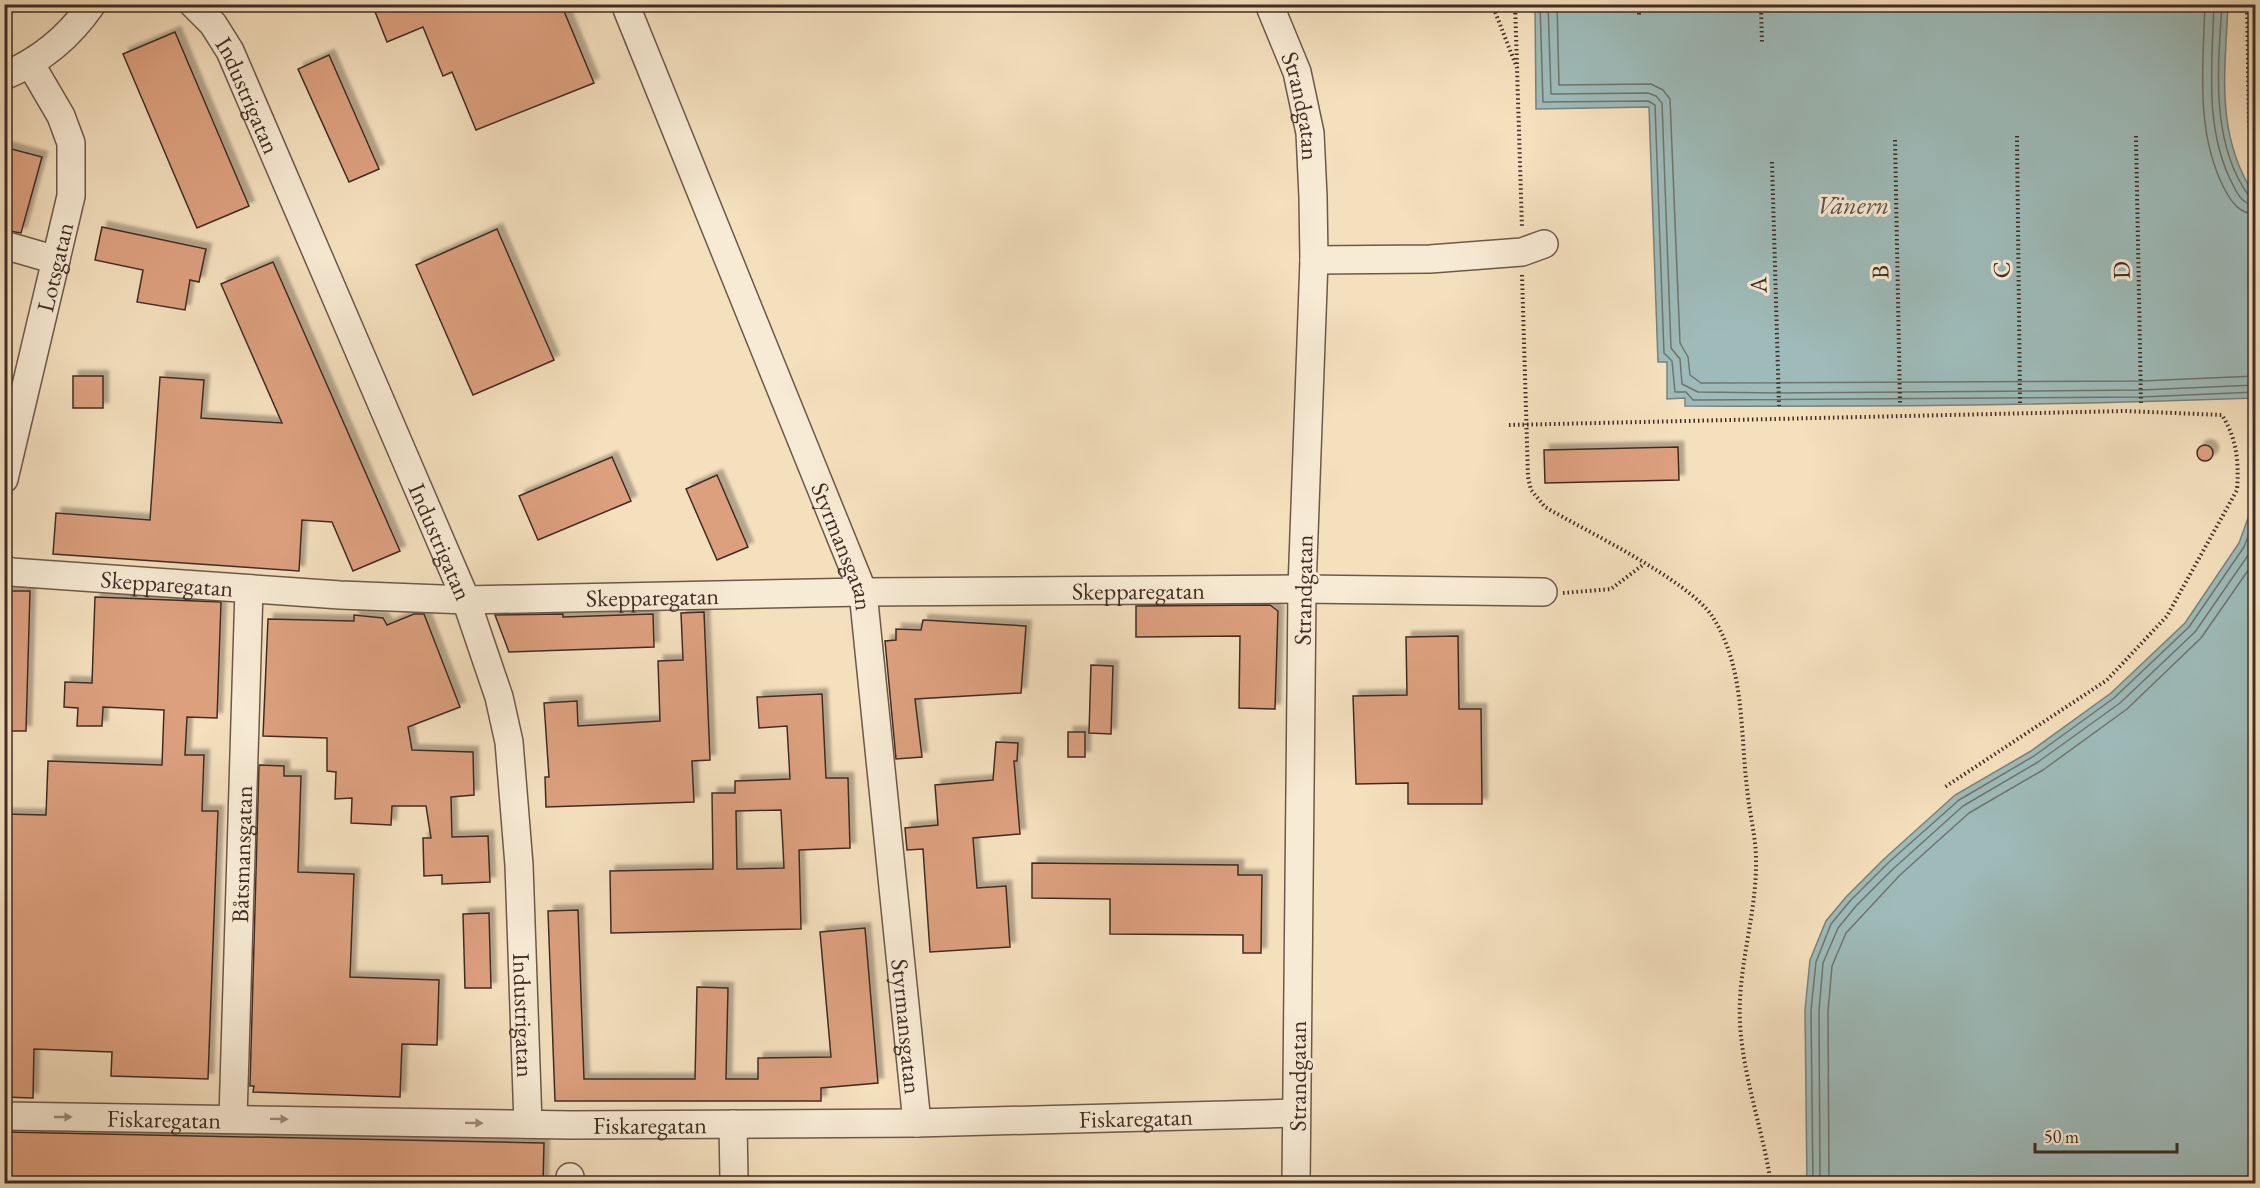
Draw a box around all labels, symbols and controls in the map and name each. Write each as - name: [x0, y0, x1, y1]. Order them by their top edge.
- street label: Industrigatan: [209, 30, 288, 159]
- street label: Strandgatan: [1275, 47, 1327, 162]
- water label: Vänern: [1817, 188, 1889, 222]
- street label: Lotsgatan: [29, 219, 80, 315]
- street label: C: [1985, 261, 2017, 279]
- street label: D: [2105, 261, 2137, 279]
- street label: B: [1864, 265, 1896, 279]
- street label: A: [1742, 276, 1774, 295]
- street label: Styrmansgatan: [805, 477, 880, 612]
- street label: Industrigatan: [402, 478, 480, 605]
- street label: Strandgatan: [1287, 534, 1319, 646]
- street label: Skepparegatan: [100, 563, 235, 603]
- street label: Skepparegatan: [1072, 574, 1205, 606]
- street label: Skepparegatan: [586, 579, 720, 613]
- street label: Båtsmansgatan: [223, 785, 259, 923]
- street label: Industrigatan: [507, 952, 542, 1078]
- street label: Styrmansgatan: [885, 957, 930, 1096]
- street label: Strandgatan: [1282, 1020, 1313, 1131]
- street label: Fiskaregatan: [1078, 1100, 1194, 1134]
- street label: Fiskaregatan: [107, 1102, 222, 1135]
- street label: Fiskaregatan: [593, 1109, 707, 1140]
- one-way arrow: [53, 1112, 72, 1122]
- one-way arrow: [269, 1114, 288, 1124]
- scale bar: [2035, 1116, 2178, 1154]
- one-way arrow: [464, 1118, 483, 1128]
- text: 50 m: [2044, 1125, 2079, 1148]

